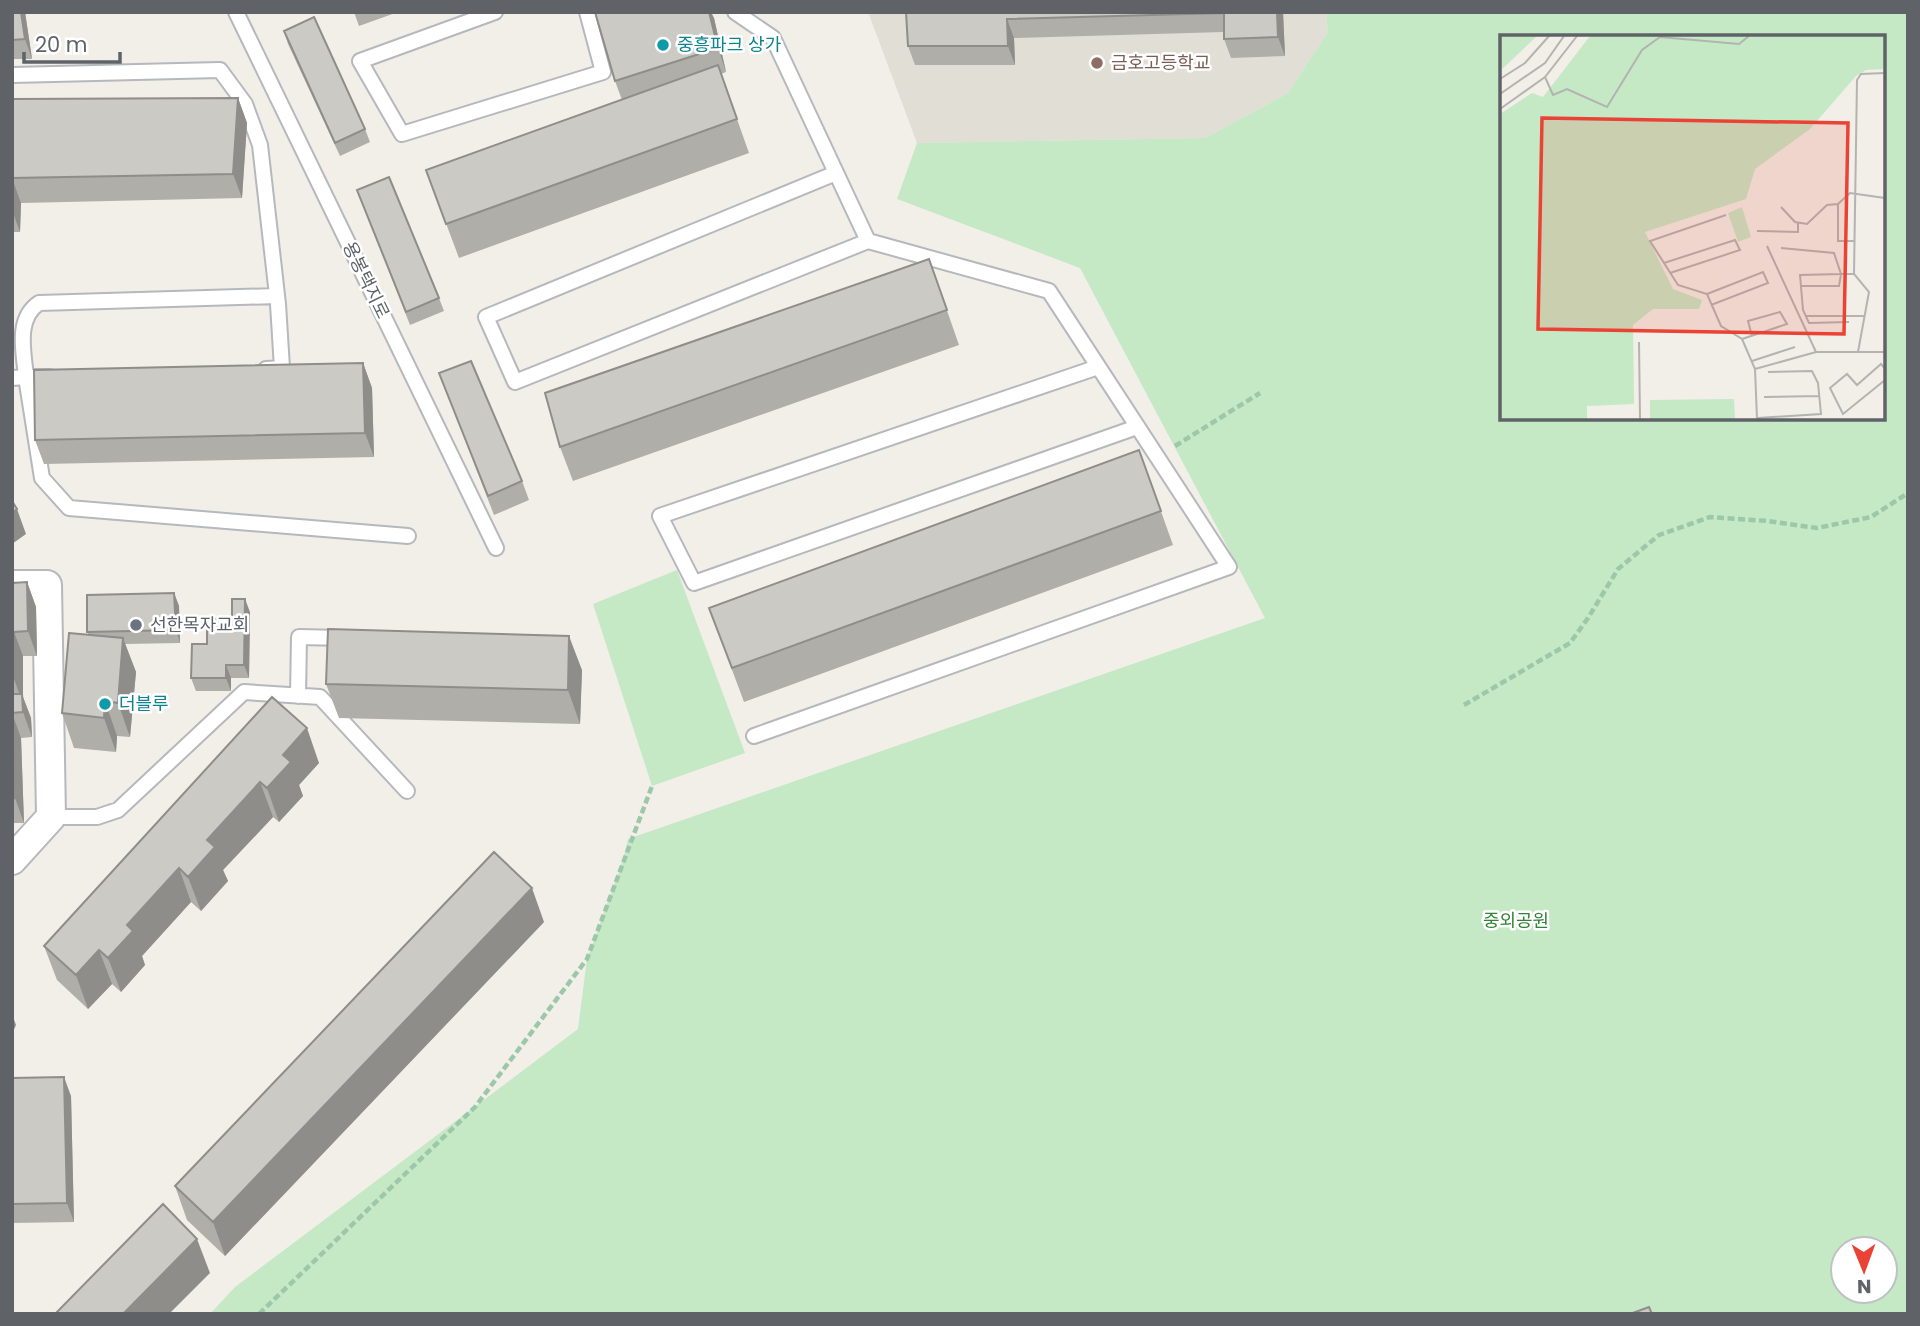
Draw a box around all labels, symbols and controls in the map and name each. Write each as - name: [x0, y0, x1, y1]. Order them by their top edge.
- scale bar: [24, 21, 121, 65]
- text: 20 m: [35, 30, 88, 59]
- place label: 중흥파크 상가: [677, 32, 782, 57]
- inset map: [1500, 35, 1885, 420]
- marker: 중흥파크 상가: [655, 37, 671, 53]
- place label: 금호고등학교: [1111, 50, 1210, 75]
- marker: 금호고등학교: [1089, 55, 1105, 71]
- street label: 용봉택지로: [337, 237, 396, 322]
- place label: 선한목자교회: [150, 612, 249, 637]
- marker: 선한목자교회: [128, 617, 144, 633]
- place label: 더블루: [119, 691, 169, 716]
- marker: 더블루: [97, 696, 113, 712]
- park label: 중외공원: [1483, 908, 1549, 933]
- north arrow: [1829, 1235, 1899, 1305]
- text: N: [1857, 1273, 1872, 1300]

